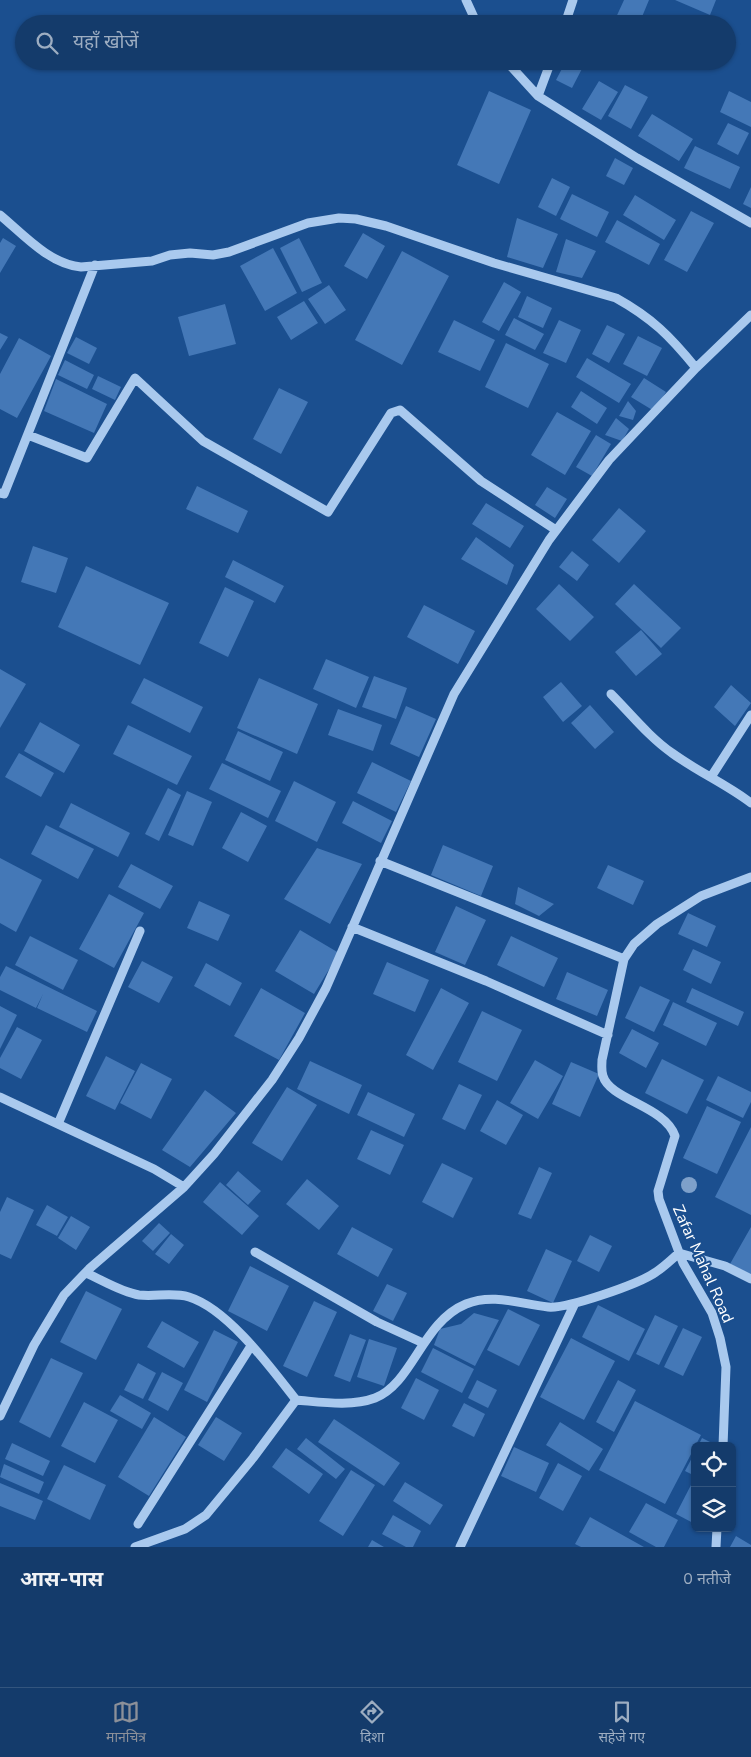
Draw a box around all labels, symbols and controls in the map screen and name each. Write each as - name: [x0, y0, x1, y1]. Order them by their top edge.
- search box: [15, 15, 736, 70]
- icon: search: [33, 29, 61, 57]
- text: यहाँ खोजें: [73, 29, 138, 55]
- street label: Zafar Mahal Road: [667, 1201, 739, 1327]
- map controls: [691, 1442, 736, 1532]
- button: locate: [691, 1442, 736, 1487]
- button: layers: [691, 1487, 736, 1532]
- text: आस-पास: [20, 1565, 103, 1593]
- text: 0 नतीजे: [683, 1568, 731, 1590]
- tab: मानचित्र: [106, 1698, 146, 1748]
- tab: दिशा: [358, 1698, 386, 1748]
- tab: सहेजे गए: [598, 1698, 645, 1748]

